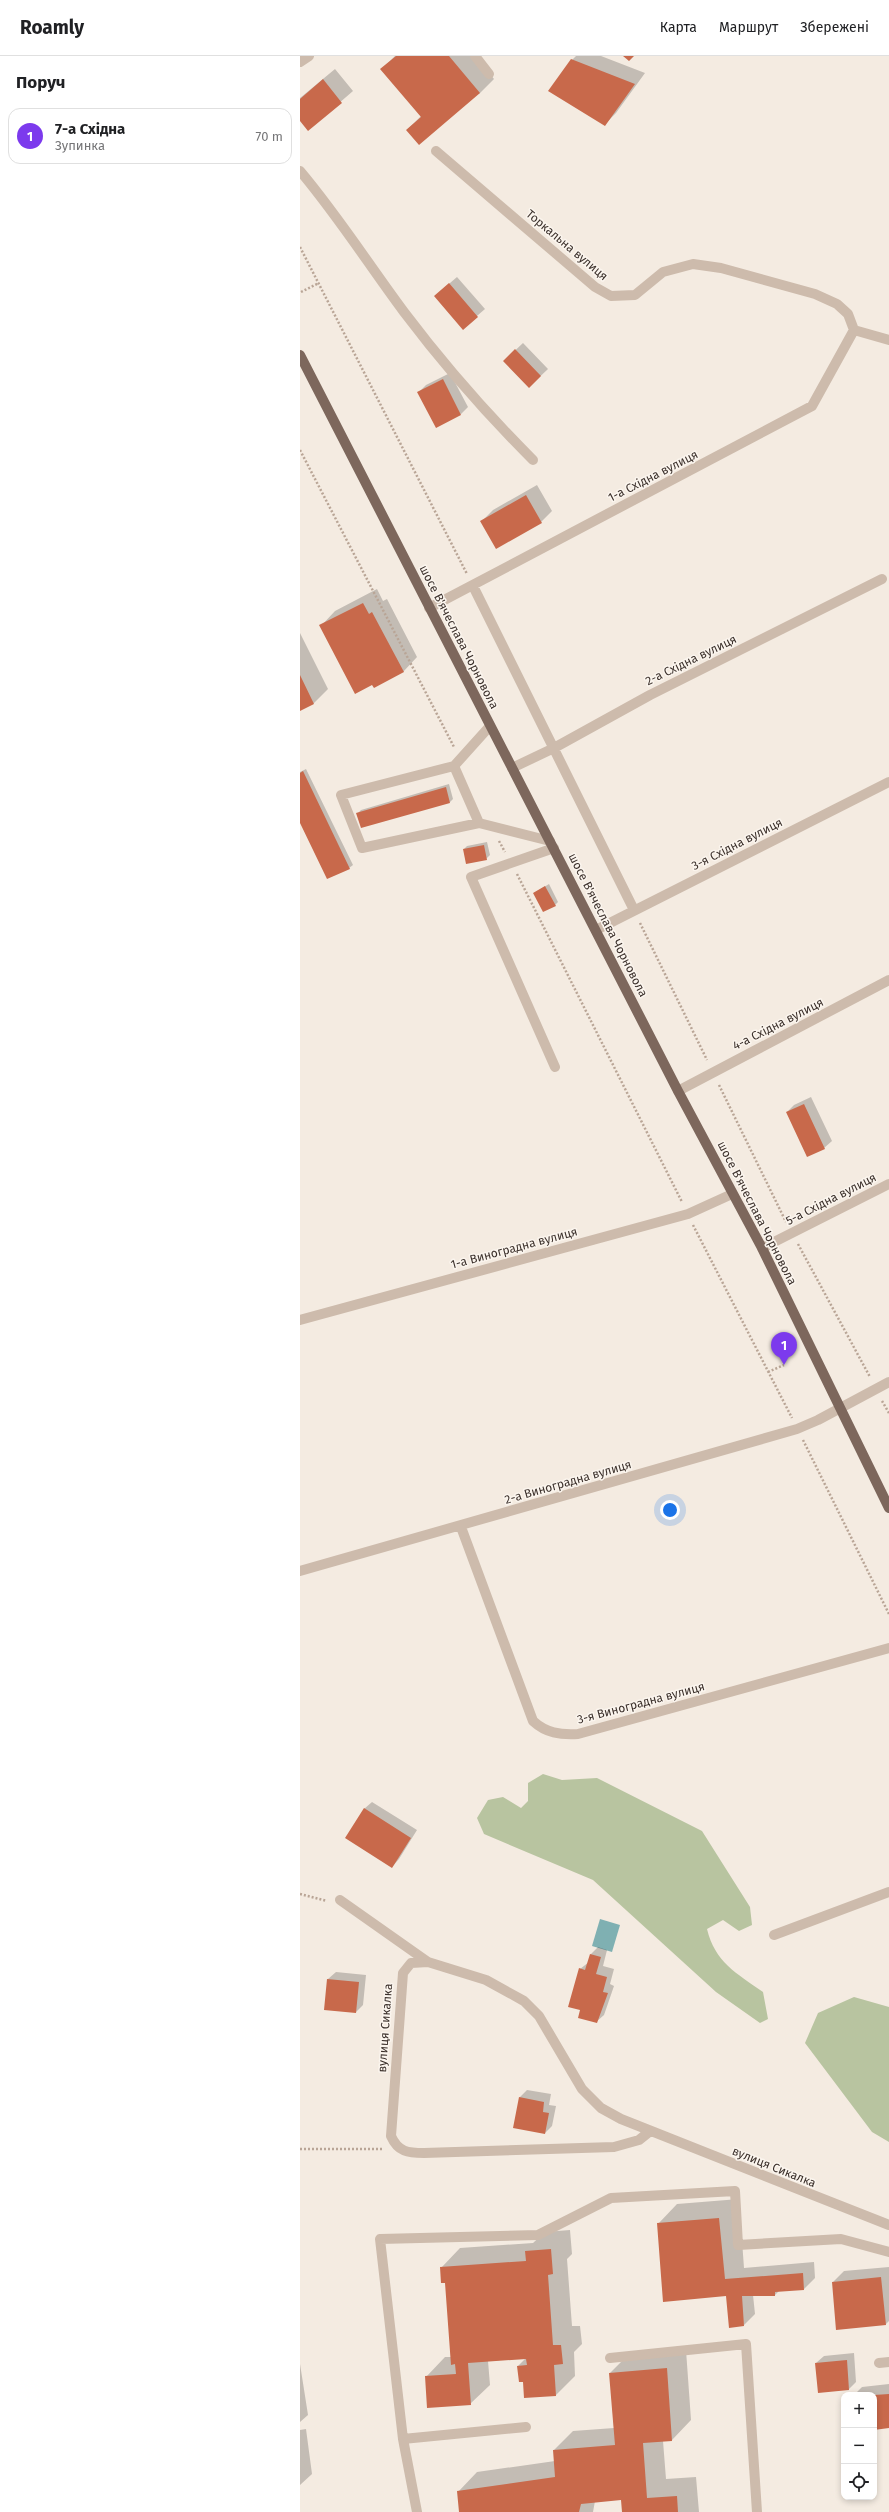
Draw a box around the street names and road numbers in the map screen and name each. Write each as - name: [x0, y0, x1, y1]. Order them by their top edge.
- street label: Торкальна вулиця: [523, 207, 611, 283]
- street label: 1-а Східна вулиця: [606, 447, 700, 505]
- street label: шосе В'ячеслава Чорновола: [417, 563, 501, 711]
- street label: 2-а Східна вулиця: [643, 632, 739, 688]
- street label: 3-я Східна вулиця: [689, 815, 785, 873]
- street label: шосе В'ячеслава Чорновола: [566, 851, 650, 999]
- street label: 4-а Східна вулиця: [730, 995, 826, 1053]
- street label: шосе В'ячеслава Чорновола: [715, 1139, 799, 1287]
- street label: 5-а Східна вулиця: [783, 1170, 879, 1228]
- street label: 1-а Виноградна вулиця: [449, 1224, 579, 1272]
- street label: 2-а Виноградна вулиця: [503, 1457, 633, 1507]
- street label: 3-я Виноградна вулиця: [576, 1679, 706, 1727]
- street label: вулиця Сикалка: [375, 1983, 395, 2073]
- street label: вулиця Сикалка: [730, 2144, 818, 2190]

